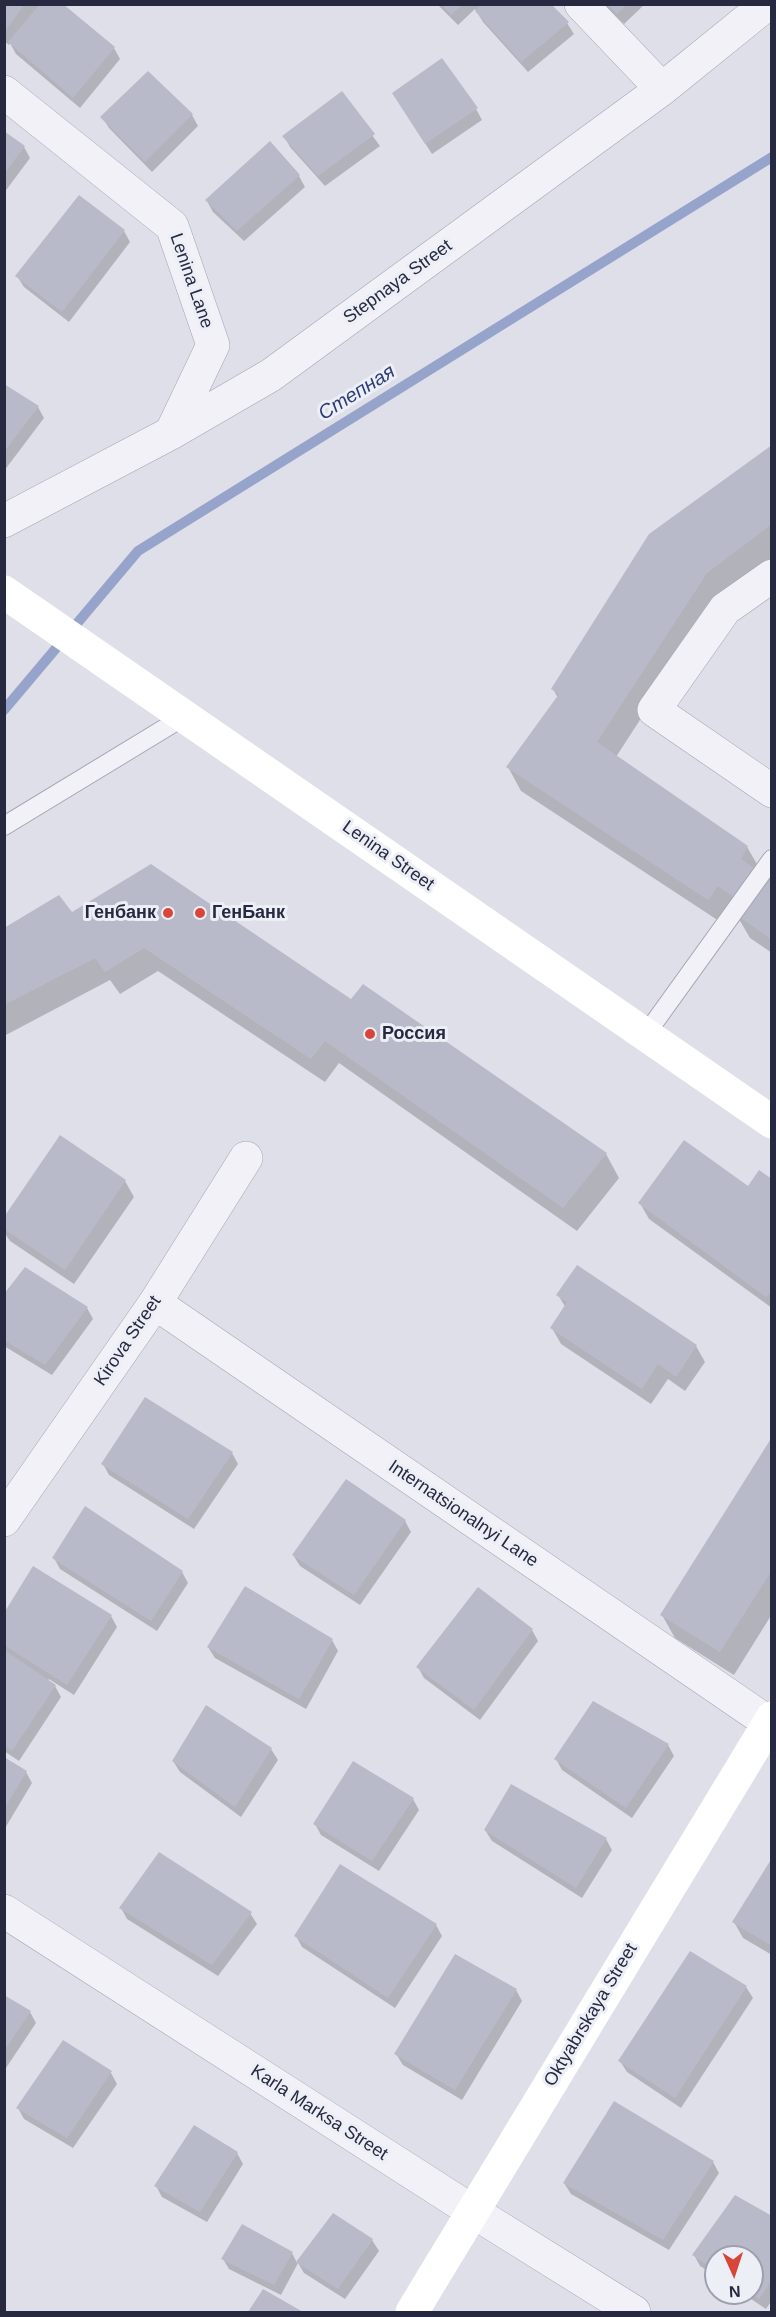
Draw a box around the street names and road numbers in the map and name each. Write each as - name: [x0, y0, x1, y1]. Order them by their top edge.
- street label: Lenina Lane: [165, 231, 217, 331]
- street label: Stepnaya Street: [339, 235, 457, 329]
- street label: Lenina Street: [338, 816, 438, 896]
- street label: Kirova Street: [90, 1292, 166, 1390]
- street label: Internatsionalnyi Lane: [384, 1456, 542, 1572]
- street label: Oktyabrskaya Street: [540, 1940, 642, 2090]
- street label: Karla Marksa Street: [246, 2061, 392, 2165]

